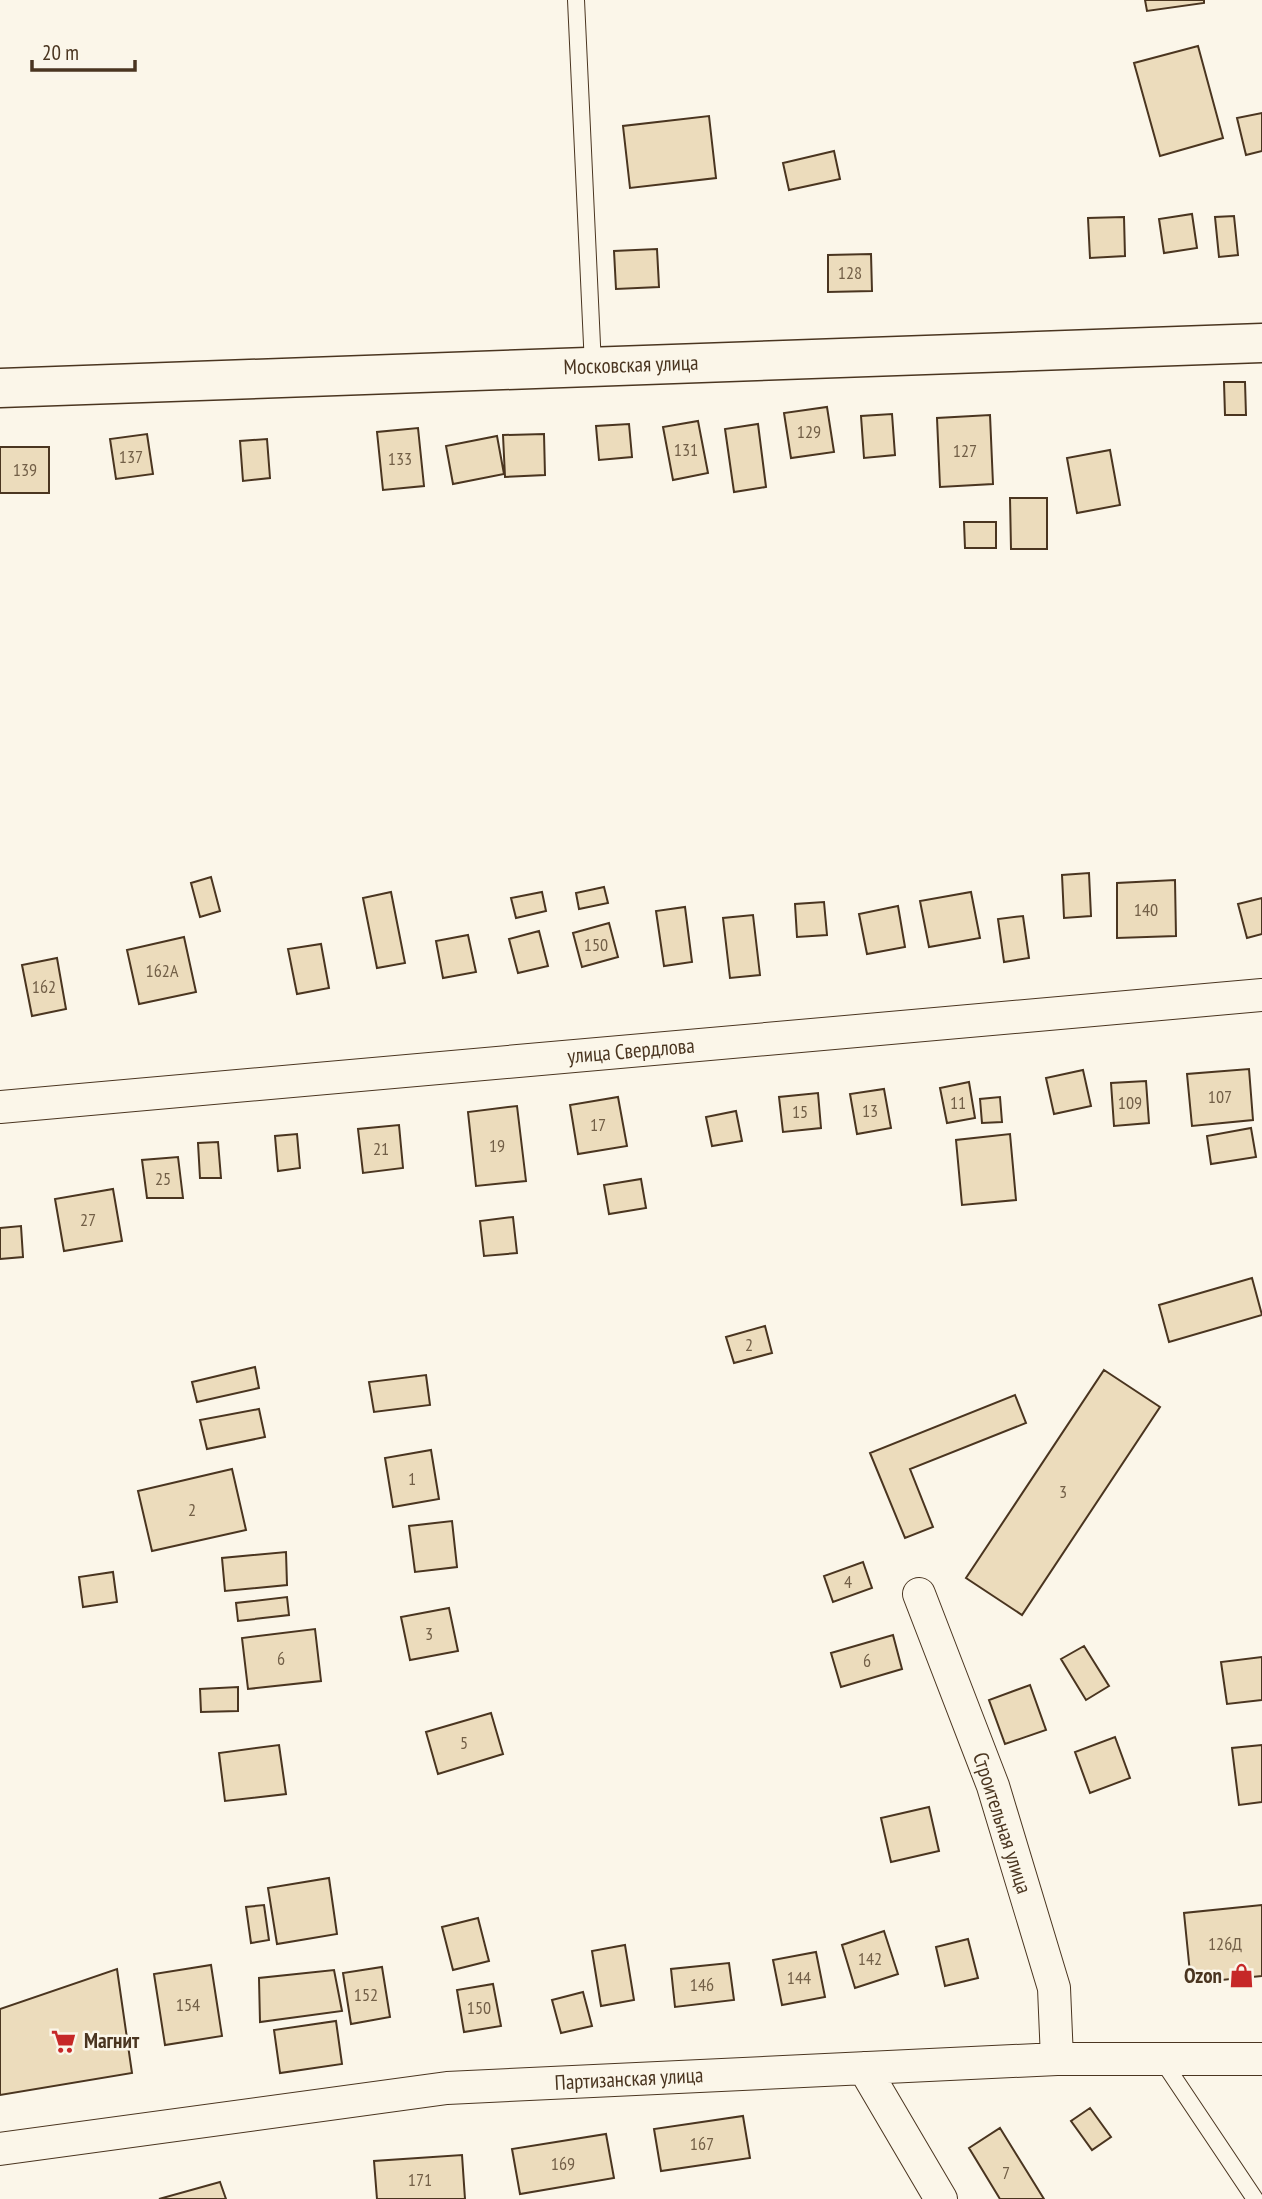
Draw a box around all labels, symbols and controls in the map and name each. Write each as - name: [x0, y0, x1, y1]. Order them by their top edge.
- scale bar: [32, 28, 135, 72]
- text: 20 m: [42, 39, 79, 66]
- house number: 128: [838, 261, 862, 284]
- street label: Московская улица: [563, 349, 699, 380]
- house number: 129: [797, 420, 821, 443]
- house number: 131: [674, 438, 698, 461]
- house number: 127: [953, 439, 977, 462]
- house number: 137: [119, 445, 143, 468]
- house number: 133: [388, 447, 412, 470]
- house number: 139: [13, 458, 37, 481]
- house number: 140: [1134, 898, 1158, 921]
- house number: 150: [584, 933, 608, 956]
- house number: 162А: [146, 959, 179, 982]
- house number: 162: [32, 975, 56, 998]
- street label: улица Свердлова: [566, 1031, 696, 1070]
- house number: 107: [1208, 1085, 1232, 1108]
- house number: 11: [950, 1091, 966, 1114]
- house number: 109: [1118, 1091, 1142, 1114]
- house number: 13: [862, 1099, 878, 1122]
- house number: 15: [792, 1100, 808, 1123]
- house number: 17: [590, 1113, 606, 1136]
- house number: 19: [489, 1134, 505, 1157]
- house number: 21: [373, 1137, 389, 1160]
- house number: 25: [155, 1167, 171, 1190]
- house number: 27: [80, 1208, 96, 1231]
- house number: 2: [745, 1333, 753, 1356]
- house number: 1: [408, 1467, 416, 1490]
- house number: 3: [1059, 1480, 1067, 1503]
- house number: 2: [188, 1498, 196, 1521]
- house number: 4: [844, 1570, 852, 1593]
- house number: 3: [425, 1622, 433, 1645]
- house number: 6: [277, 1647, 285, 1670]
- house number: 6: [863, 1649, 871, 1672]
- house number: 5: [460, 1731, 468, 1754]
- street label: Строительная улица: [967, 1749, 1038, 1897]
- house number: 126Д: [1208, 1932, 1242, 1955]
- house number: 142: [858, 1947, 882, 1970]
- place label: Ozon: [1184, 1962, 1222, 1989]
- shop icon: Ozon: [1228, 1962, 1256, 1990]
- house number: 144: [787, 1966, 811, 1989]
- house number: 146: [690, 1973, 714, 1996]
- house number: 152: [354, 1983, 378, 2006]
- house number: 154: [176, 1993, 200, 2016]
- house number: 150: [467, 1996, 491, 2019]
- supermarket icon: Магнит: [50, 2027, 78, 2055]
- place label: Магнит: [84, 2027, 140, 2054]
- street label: Партизанская улица: [554, 2061, 704, 2096]
- house number: 167: [690, 2132, 714, 2155]
- house number: 169: [551, 2152, 575, 2175]
- house number: 7: [1002, 2161, 1010, 2184]
- house number: 171: [408, 2168, 432, 2191]

